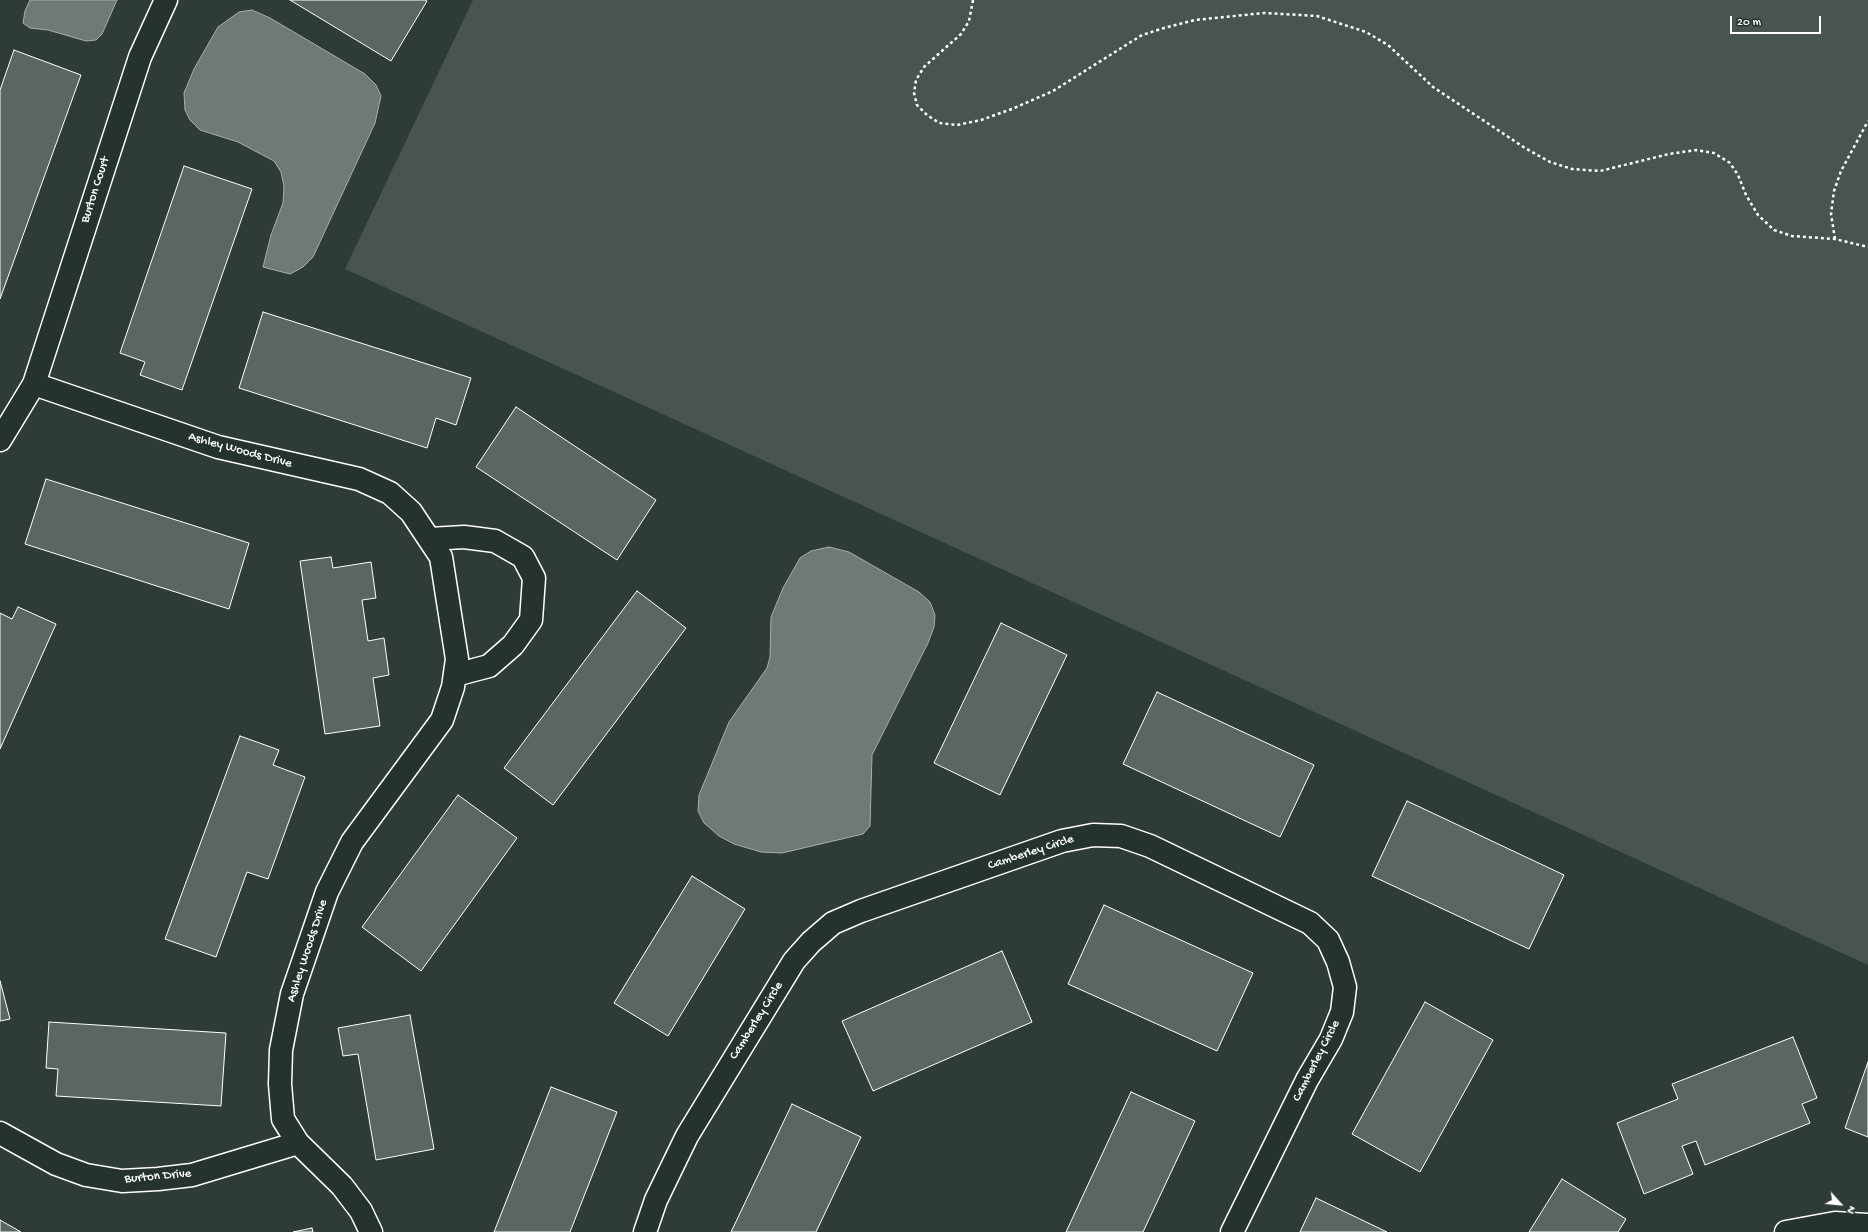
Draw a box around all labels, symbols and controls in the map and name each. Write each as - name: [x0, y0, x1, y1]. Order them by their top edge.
- scale bar: [1732, 8, 1823, 34]
- text: 20 m: [1737, 16, 1761, 30]
- street label: Burton Court: [78, 155, 114, 225]
- street label: Ashley Woods Drive: [186, 430, 294, 472]
- street label: Camberley Circle: [986, 832, 1076, 874]
- street label: Ashley Woods Drive: [284, 898, 332, 1004]
- street label: Camberley Circle: [727, 979, 787, 1063]
- street label: Camberley Circle: [1290, 1018, 1344, 1104]
- street label: Burton Drive: [124, 1166, 192, 1188]
- north arrow: [1820, 1184, 1860, 1224]
- text: N: [1844, 1204, 1858, 1215]

